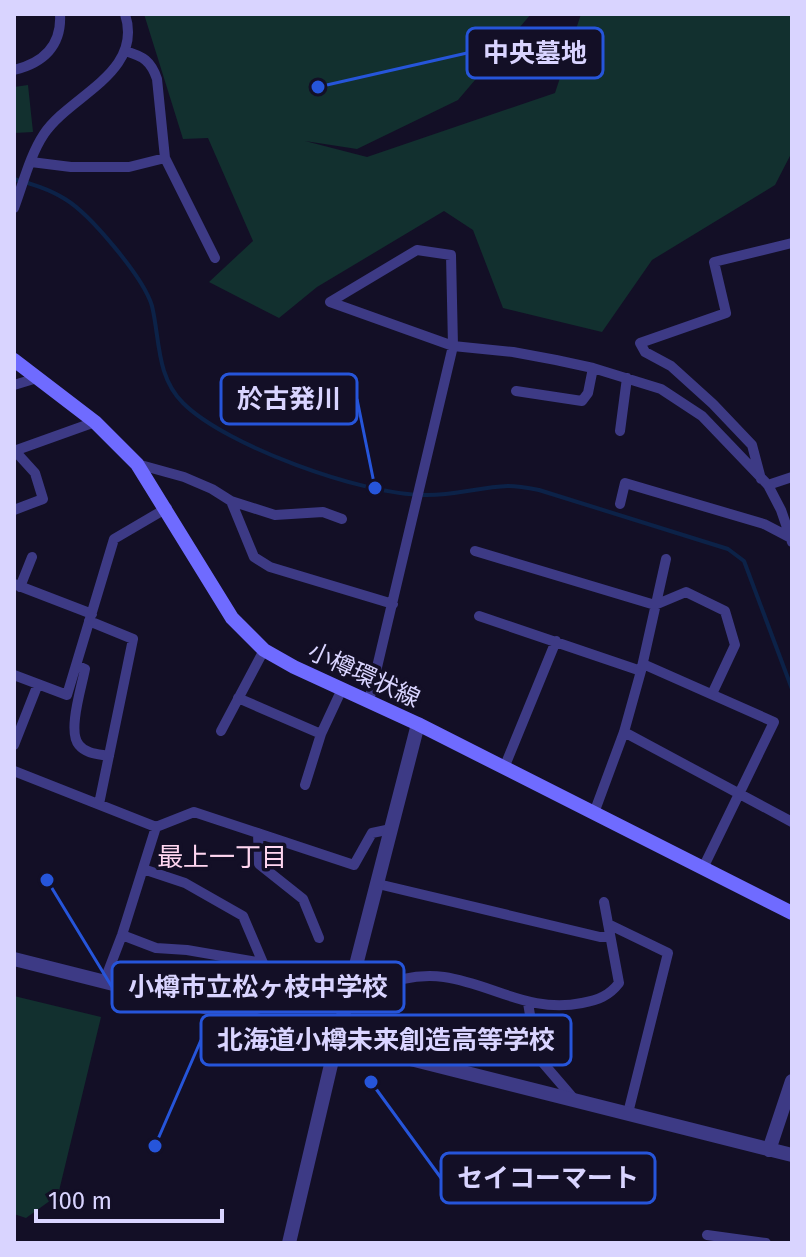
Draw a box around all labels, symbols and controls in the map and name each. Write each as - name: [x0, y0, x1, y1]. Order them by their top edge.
- callout: 中央墓地: [467, 28, 603, 78]
- text: 中央墓地: [483, 38, 587, 69]
- callout: 於古発川: [221, 374, 357, 424]
- text: 於古発川: [237, 384, 341, 415]
- street label: 小樽環状線: [304, 637, 424, 713]
- district label: 最上一丁目: [157, 842, 287, 873]
- callout: 小樽市立松ヶ枝中学校: [112, 962, 404, 1012]
- text: 小樽市立松ヶ枝中学校: [128, 972, 388, 1003]
- callout: 北海道小樽未来創造高等学校: [201, 1015, 571, 1065]
- text: 北海道小樽未来創造高等学校: [217, 1025, 555, 1056]
- callout: セイコーマート: [441, 1153, 655, 1203]
- text: セイコーマート: [457, 1163, 639, 1194]
- scale bar: [36, 1173, 222, 1223]
- text: 100 m: [48, 1187, 112, 1215]

